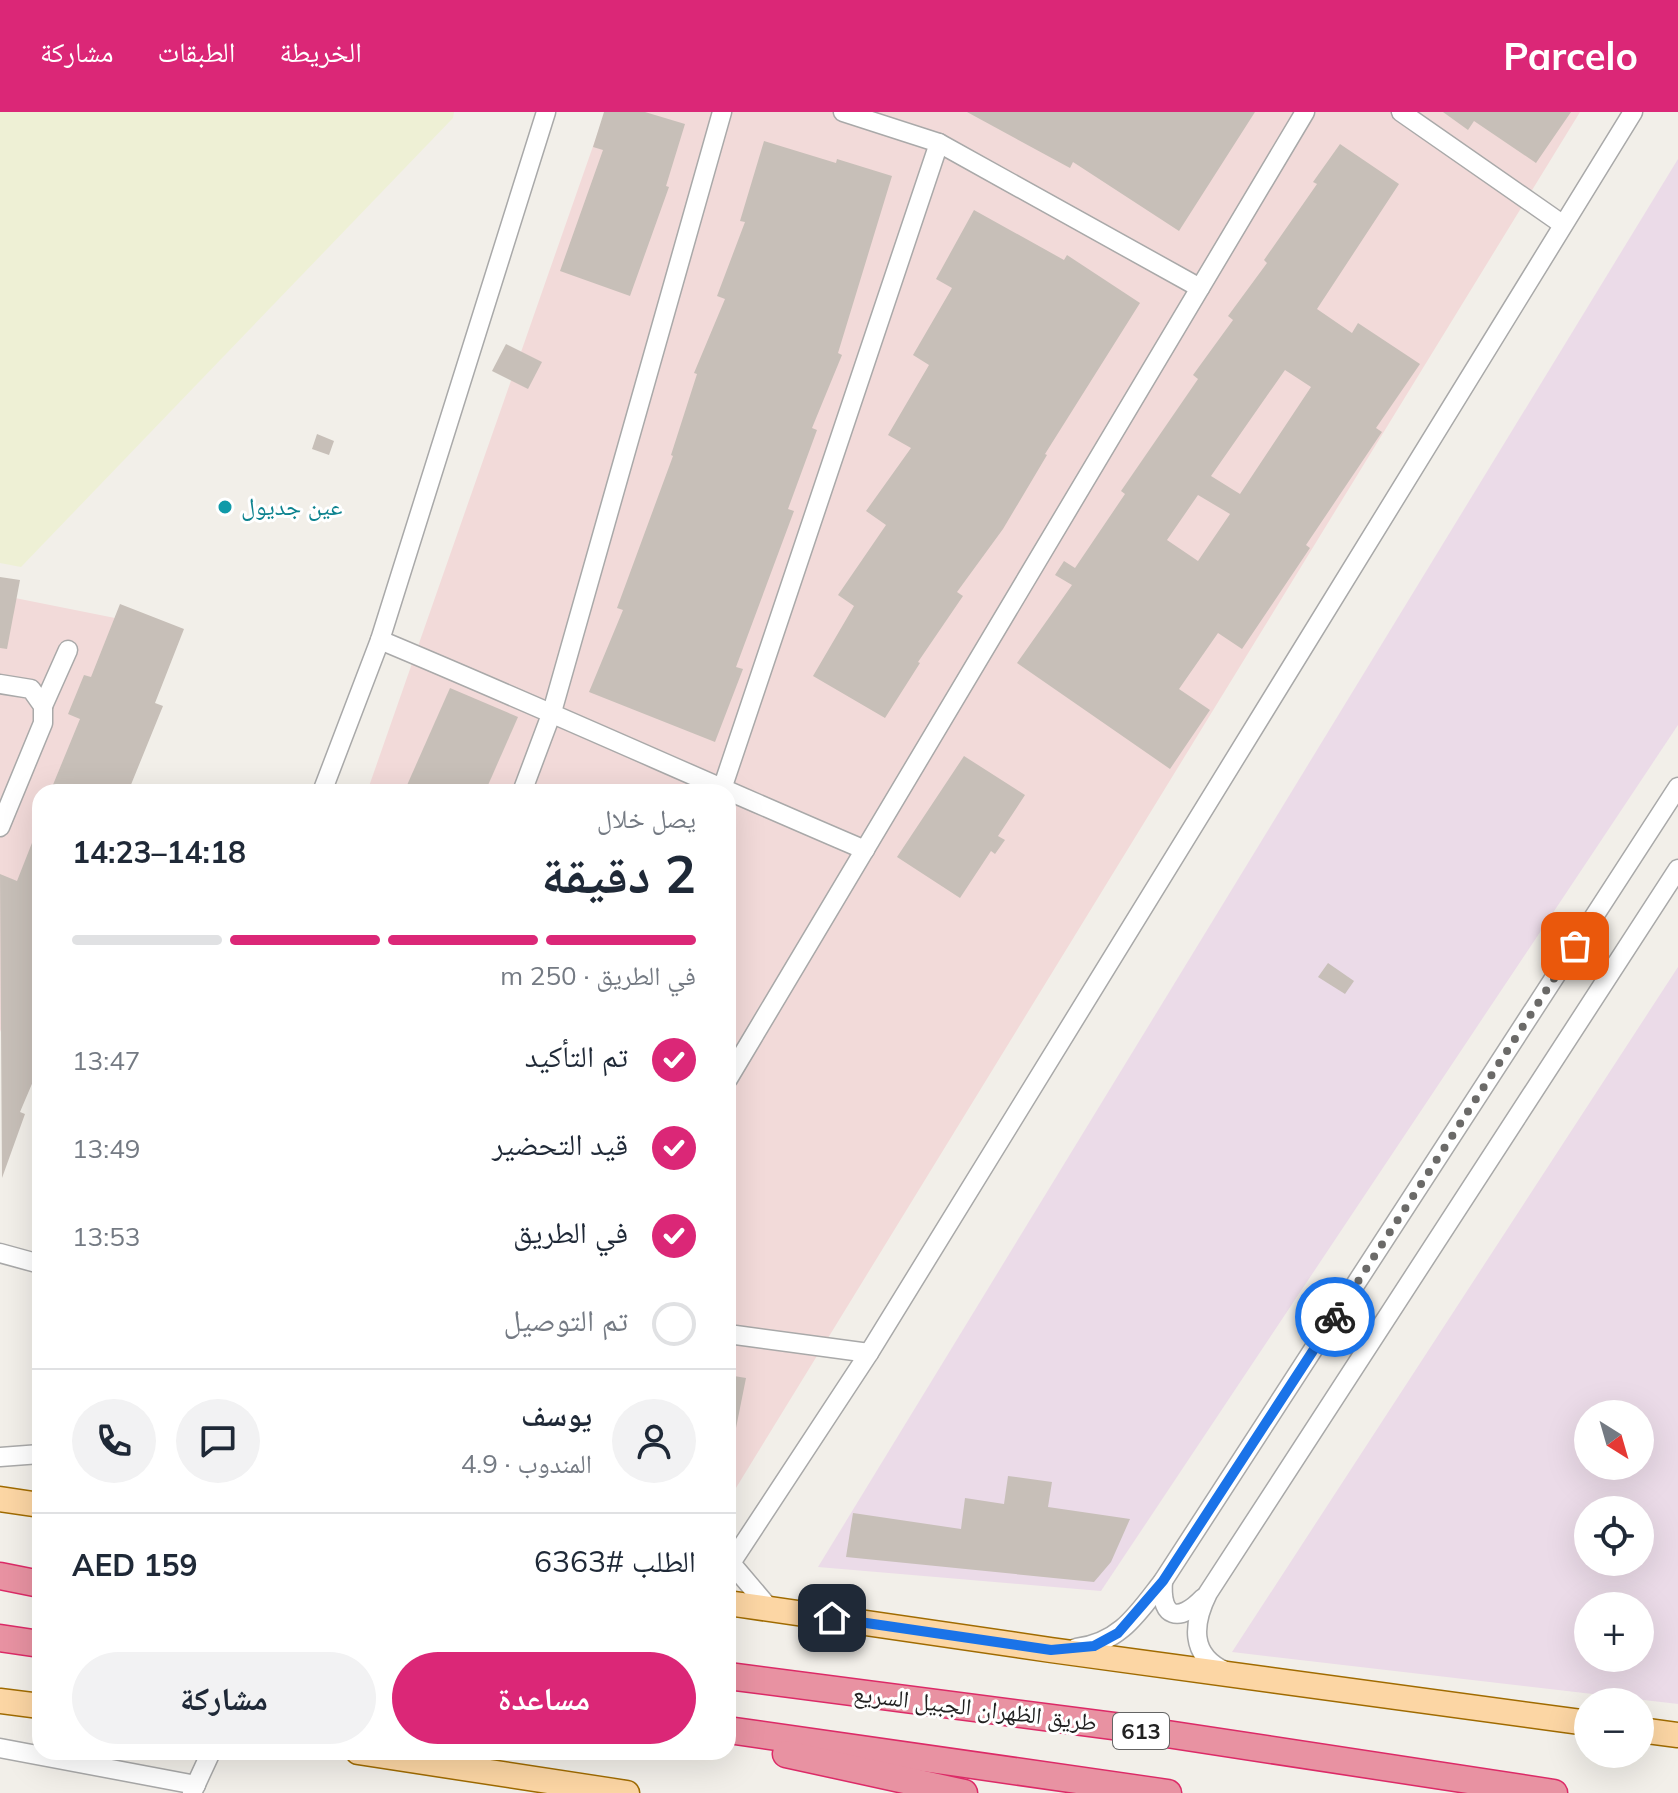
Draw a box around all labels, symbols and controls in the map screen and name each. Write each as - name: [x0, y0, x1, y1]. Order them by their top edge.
- text: Parcelo: [1503, 32, 1638, 80]
- text: مشاركة: [40, 34, 114, 69]
- text: الطبقات: [158, 34, 235, 69]
- text: الخريطة: [279, 34, 362, 69]
- place label: عين جديول: [241, 491, 342, 521]
- marker: عين جديول: [216, 498, 234, 516]
- text: يصل خلال: [597, 802, 696, 835]
- text: 14:18–14:23: [72, 833, 246, 871]
- text: 2 دقيقة: [541, 841, 696, 906]
- pin: [1541, 912, 1609, 980]
- icon: bag: [1553, 924, 1597, 968]
- text: في الطريق · 250 m: [500, 959, 696, 992]
- text: تم التأكيد: [525, 1037, 628, 1075]
- icon: check: [652, 1038, 696, 1082]
- text: 13:47: [72, 1044, 140, 1077]
- text: قيد التحضير: [492, 1125, 628, 1163]
- icon: check: [652, 1126, 696, 1170]
- text: 13:49: [72, 1132, 140, 1165]
- text: في الطريق: [513, 1213, 628, 1251]
- icon: check: [652, 1214, 696, 1258]
- text: 13:53: [72, 1220, 140, 1253]
- courier: [1295, 1277, 1375, 1357]
- icon: bike: [1313, 1295, 1357, 1339]
- text: تم التوصيل: [504, 1301, 628, 1339]
- text: يوسف: [521, 1396, 592, 1434]
- button: phone: [72, 1399, 156, 1483]
- button: chat: [176, 1399, 260, 1483]
- button: person: [612, 1399, 696, 1483]
- north arrow: [1574, 1400, 1654, 1480]
- map controls: [1574, 1400, 1654, 1768]
- text: المندوب · 4.9: [461, 1447, 592, 1480]
- button: locate: [1574, 1496, 1654, 1576]
- text: الطلب #6363: [534, 1542, 696, 1580]
- text: AED 159: [72, 1546, 197, 1584]
- pin: [798, 1584, 866, 1652]
- button: +: [1574, 1592, 1654, 1672]
- icon: home: [810, 1596, 854, 1640]
- button: مشاركة: [72, 1652, 376, 1744]
- button: مساعدة: [392, 1652, 696, 1744]
- street label: طريق الظهران الجبيل السريع: [851, 1677, 1099, 1738]
- button: −: [1574, 1688, 1654, 1768]
- road number: 613: [1113, 1713, 1169, 1749]

